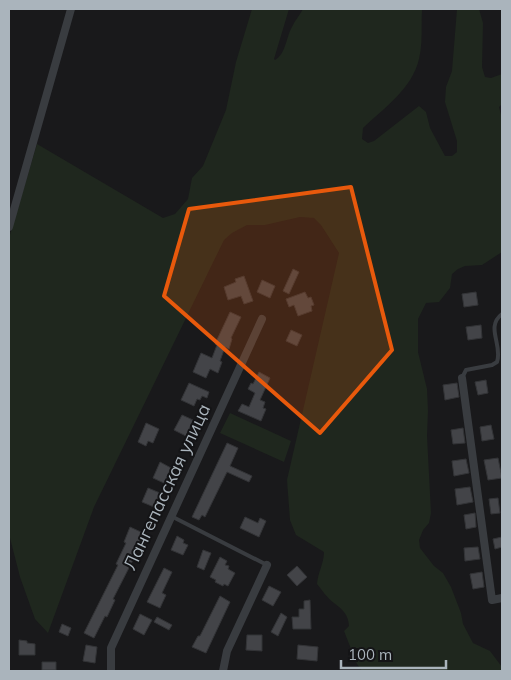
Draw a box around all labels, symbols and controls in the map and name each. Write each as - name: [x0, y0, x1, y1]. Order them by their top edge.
- street label: Лангепасская улица: [118, 400, 215, 574]
- scale bar: [341, 638, 446, 670]
- text: 100 m: [348, 645, 392, 664]

